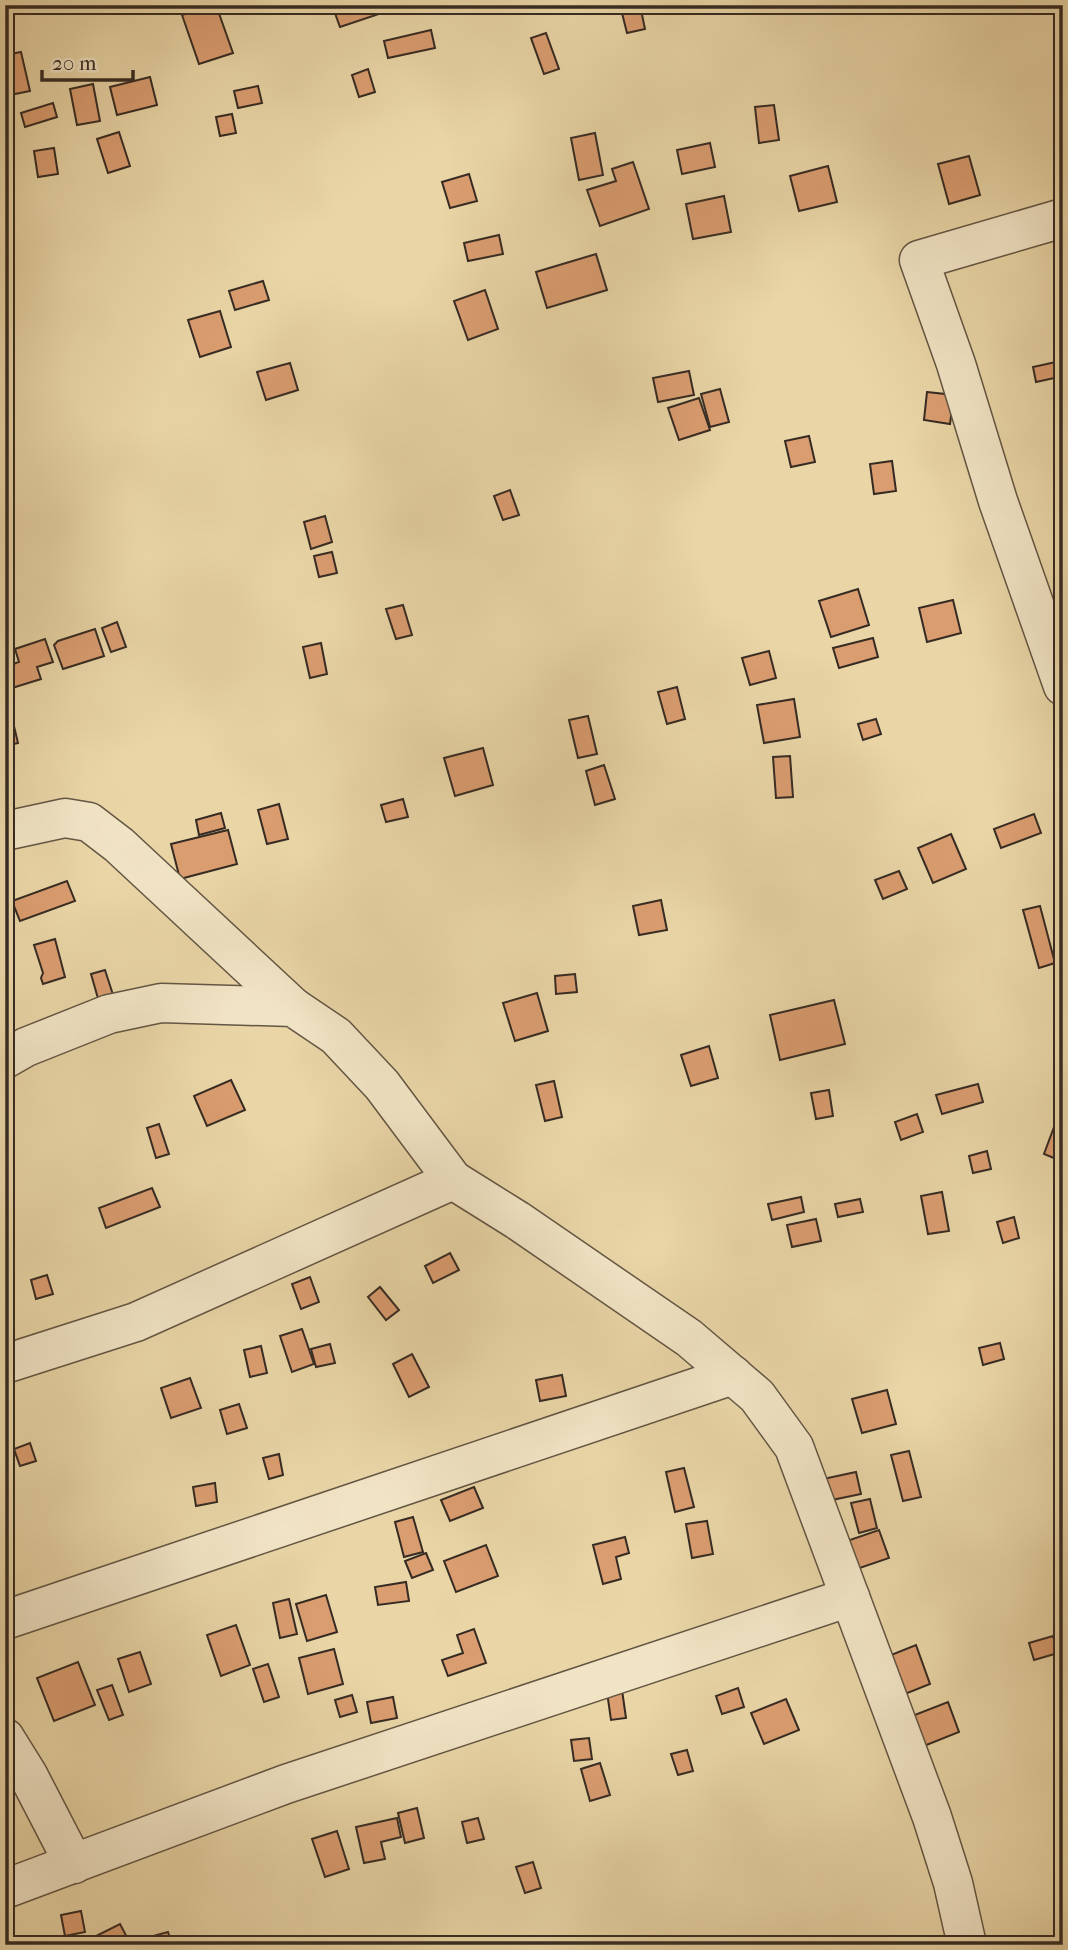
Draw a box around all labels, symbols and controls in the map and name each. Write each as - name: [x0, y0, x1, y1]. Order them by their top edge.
- scale bar: [42, 38, 133, 82]
- text: 20 m: [52, 51, 97, 75]

